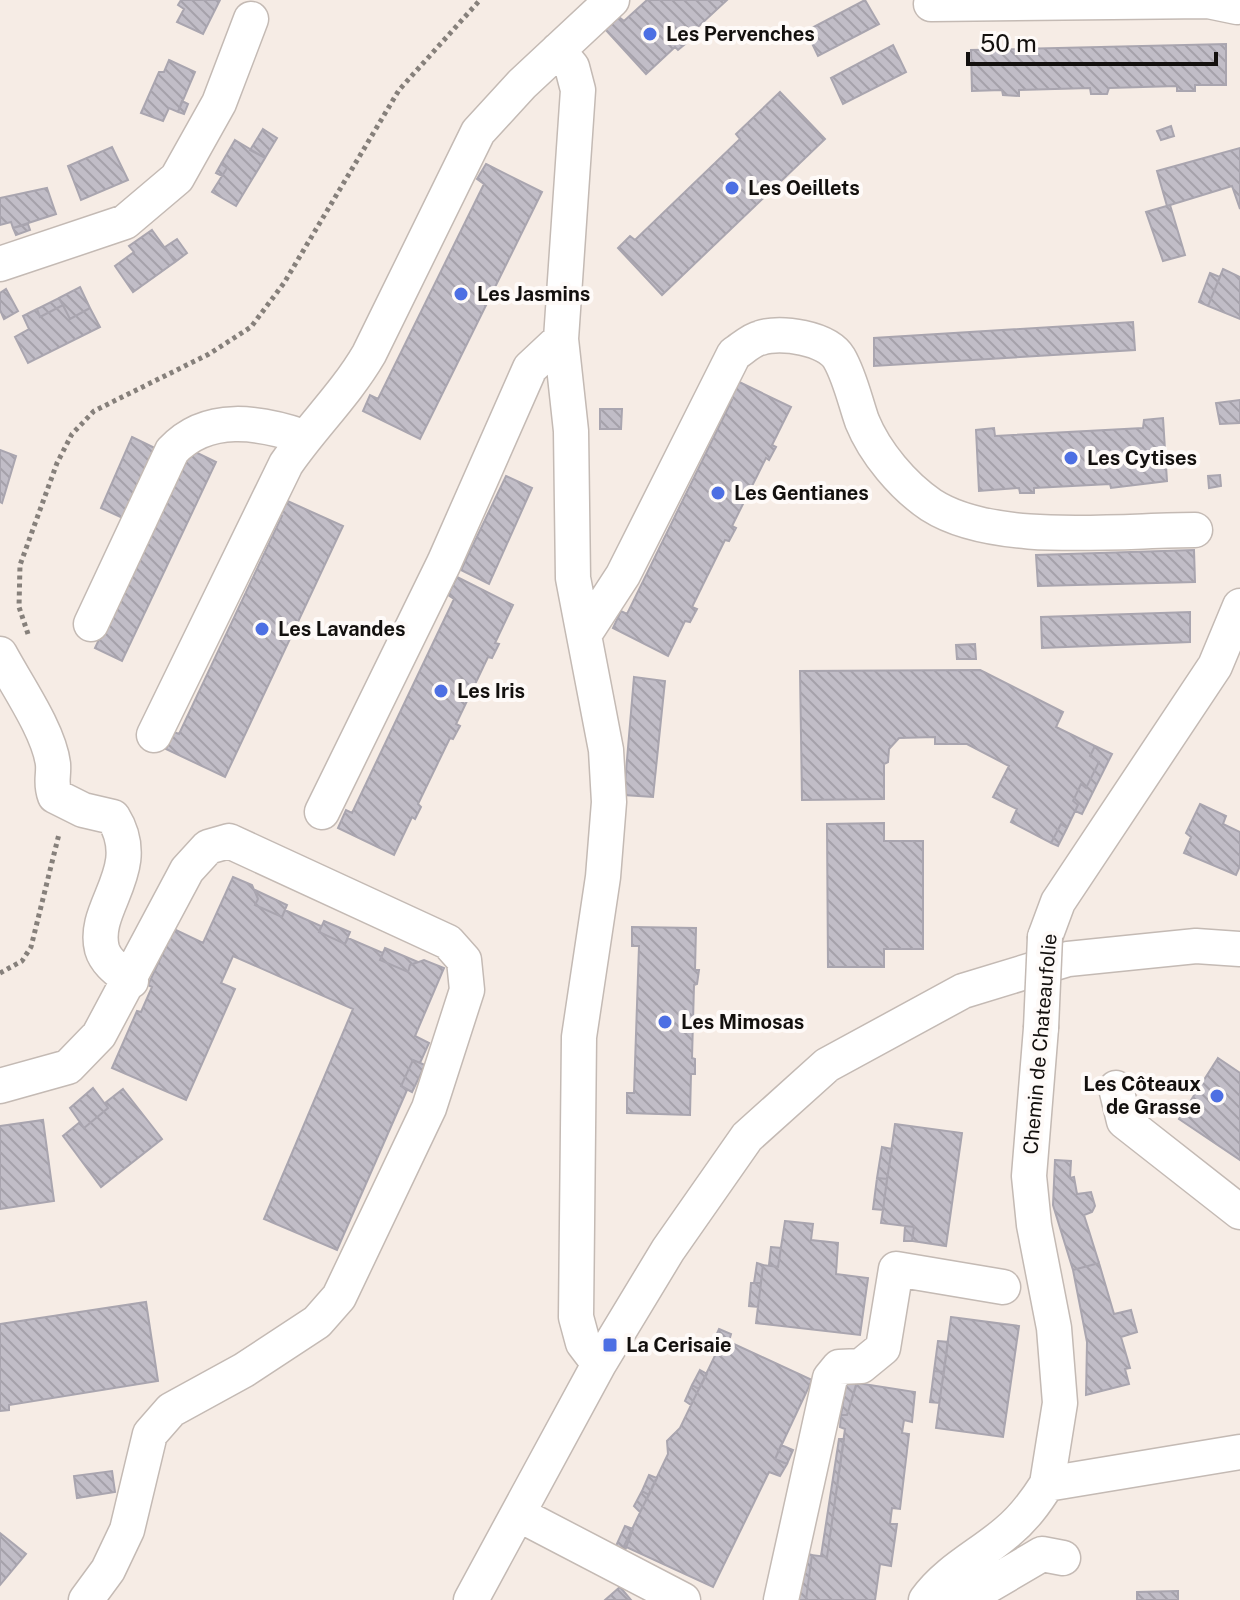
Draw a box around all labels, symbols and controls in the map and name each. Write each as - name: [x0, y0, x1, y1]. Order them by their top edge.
- scale bar: [968, 16, 1216, 66]
- place label: Les Pervenches: [666, 22, 815, 46]
- marker: Les Pervenches: [641, 25, 659, 43]
- text: 50 m: [980, 29, 1037, 57]
- place label: Les Oeillets: [748, 176, 860, 200]
- marker: Les Oeillets: [723, 179, 741, 197]
- place label: Les Jasmins: [477, 282, 590, 306]
- marker: Les Jasmins: [452, 285, 470, 303]
- place label: Les Cytises: [1087, 446, 1197, 470]
- marker: Les Cytises: [1062, 449, 1080, 467]
- place label: Les Gentianes: [734, 481, 869, 505]
- marker: Les Gentianes: [709, 484, 727, 502]
- place label: Les Lavandes: [278, 617, 406, 641]
- marker: Les Lavandes: [253, 620, 271, 638]
- place label: Les Iris: [457, 679, 525, 703]
- marker: Les Iris: [432, 682, 450, 700]
- street label: Chemin de Chateaufolie: [1018, 932, 1062, 1156]
- place label: Les Mimosas: [681, 1010, 804, 1034]
- marker: Les Mimosas: [656, 1013, 674, 1031]
- place label: Les Côteaux de Grasse: [1083, 1072, 1201, 1119]
- marker: Les Côteaux de Grasse: [1208, 1087, 1226, 1105]
- place label: La Cerisaie: [626, 1333, 732, 1357]
- marker: La Cerisaie: [601, 1336, 619, 1354]

